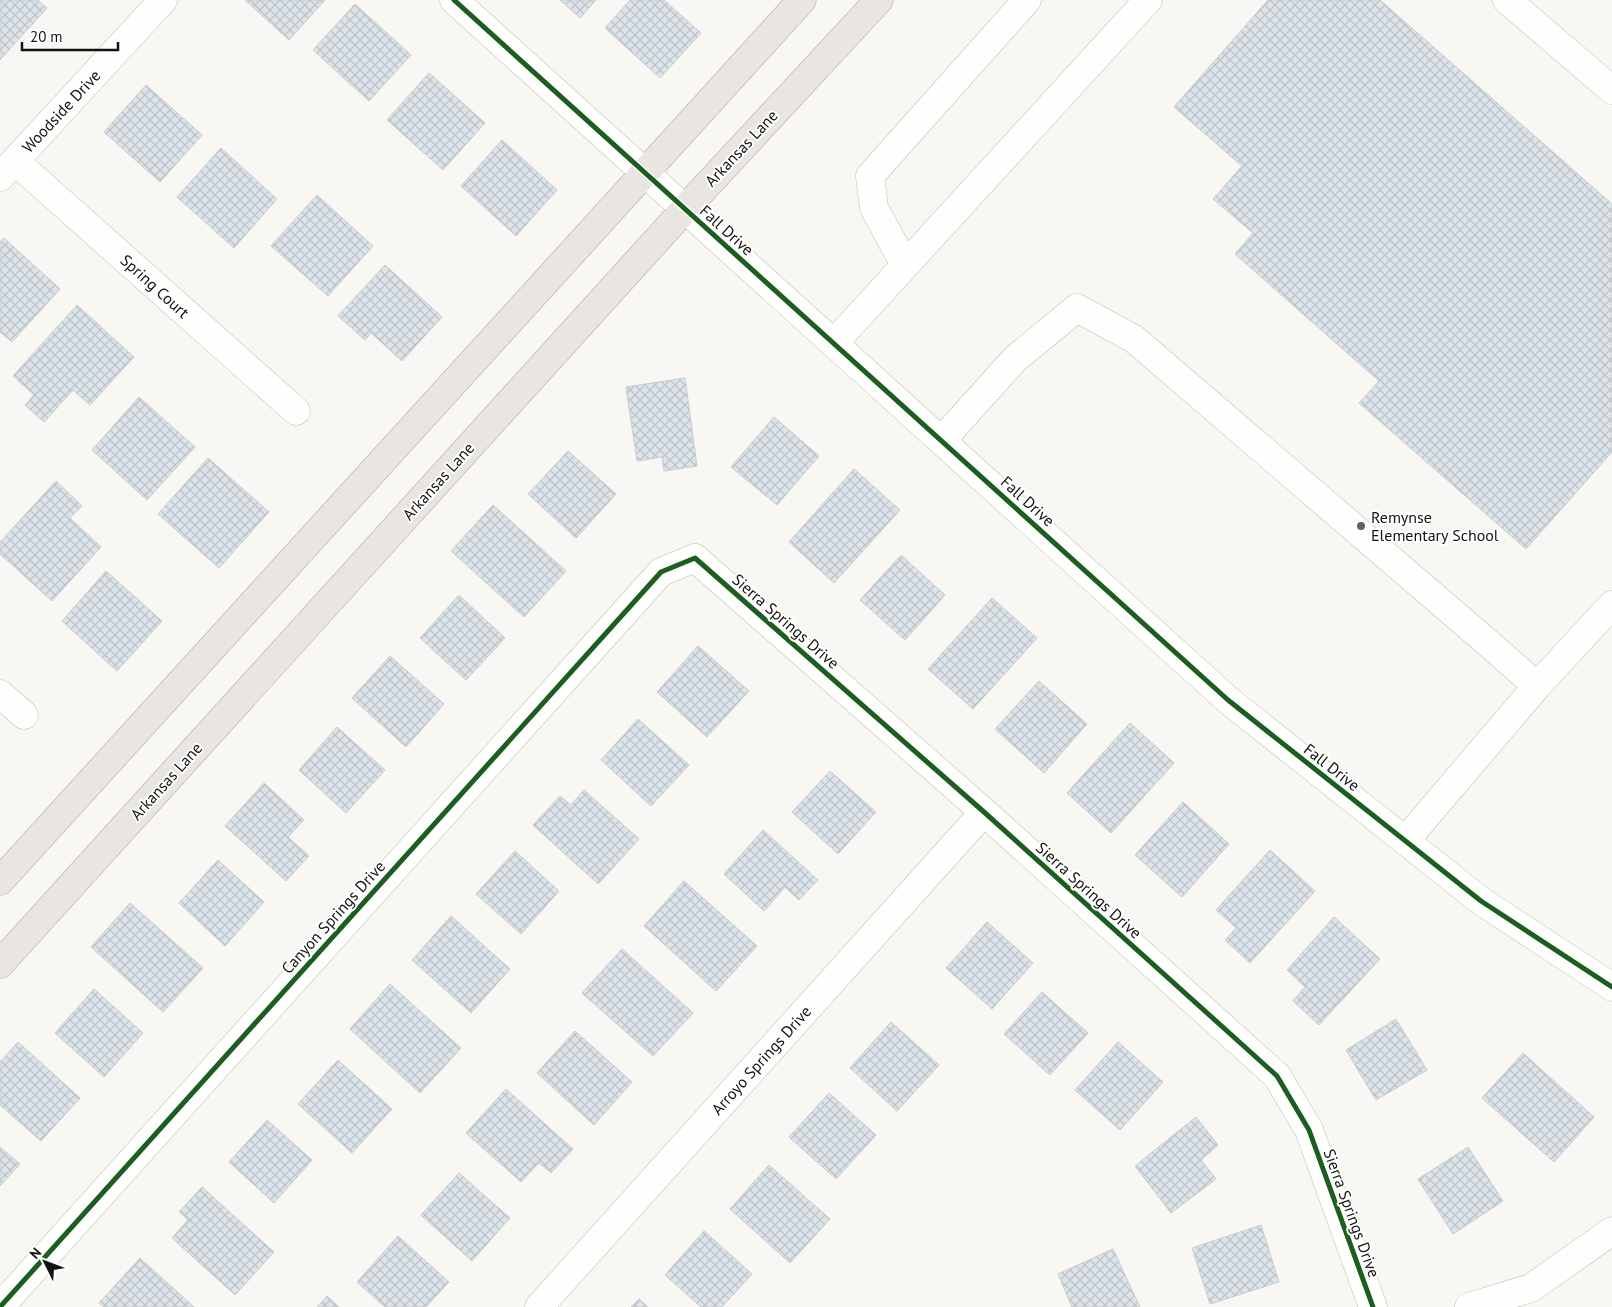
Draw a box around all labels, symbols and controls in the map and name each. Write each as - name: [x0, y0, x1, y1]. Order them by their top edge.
- scale bar: [22, 20, 119, 52]
- text: 20 m: [30, 27, 63, 46]
- street label: Woodside Drive: [17, 65, 105, 157]
- street label: Arkansas Lane: [700, 105, 782, 191]
- street label: Fall Drive: [696, 201, 758, 259]
- street label: Spring Court: [116, 250, 194, 322]
- street label: Arkansas Lane: [398, 438, 478, 524]
- street label: Fall Drive: [997, 472, 1059, 530]
- place label: Remynse Elementary School: [1371, 507, 1499, 545]
- marker: Remynse Elementary School: [1355, 520, 1367, 532]
- street label: Sierra Springs Drive: [728, 569, 844, 673]
- street label: Arkansas Lane: [126, 738, 206, 824]
- street label: Fall Drive: [1300, 739, 1364, 795]
- street label: Sierra Springs Drive: [1032, 837, 1146, 943]
- street label: Canyon Springs Drive: [277, 856, 389, 978]
- street label: Arroyo Springs Drive: [707, 1001, 815, 1119]
- street label: Sierra Springs Drive: [1320, 1146, 1384, 1280]
- north arrow: [20, 1237, 70, 1287]
- text: N: [26, 1244, 45, 1263]

